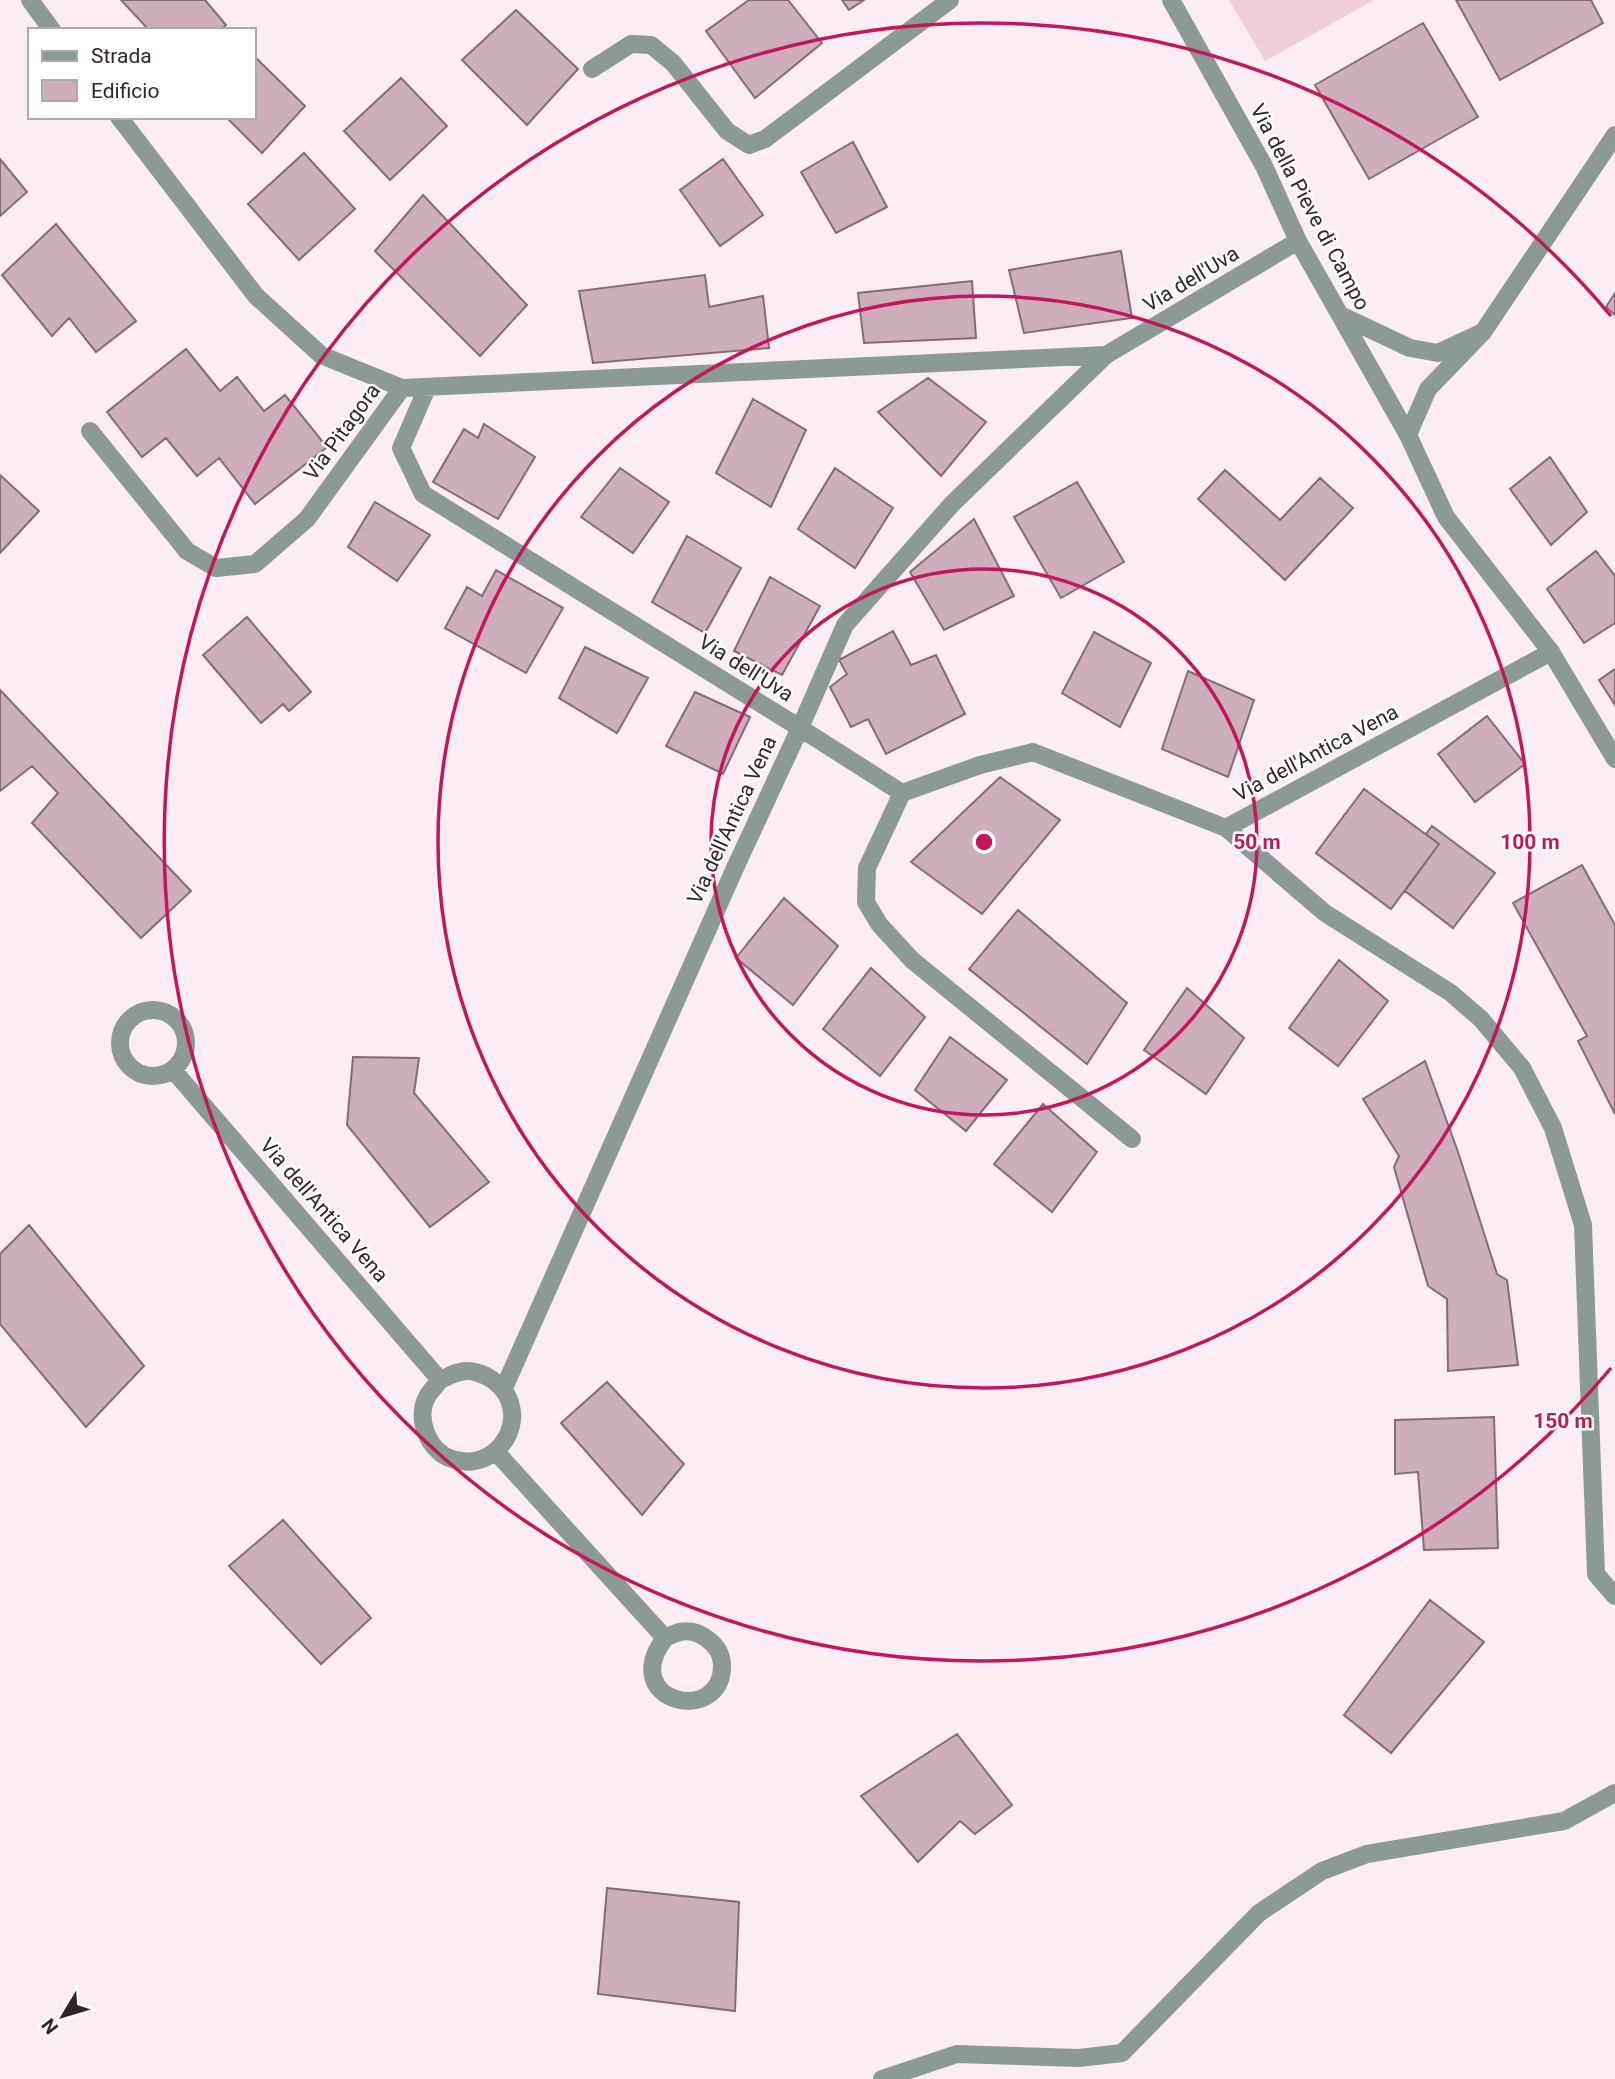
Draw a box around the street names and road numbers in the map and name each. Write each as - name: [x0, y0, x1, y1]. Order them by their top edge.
- street label: Via della Pieve di Campo: [1245, 100, 1375, 314]
- street label: Via dell'Uva: [1139, 241, 1243, 317]
- street label: Via Pitagora: [299, 379, 385, 485]
- street label: Via dell'Uva: [694, 629, 798, 707]
- street label: Via dell'Antica Vena: [1230, 700, 1402, 806]
- street label: Via dell'Antica Vena: [683, 732, 781, 908]
- street label: Via dell'Antica Vena: [255, 1133, 393, 1287]

